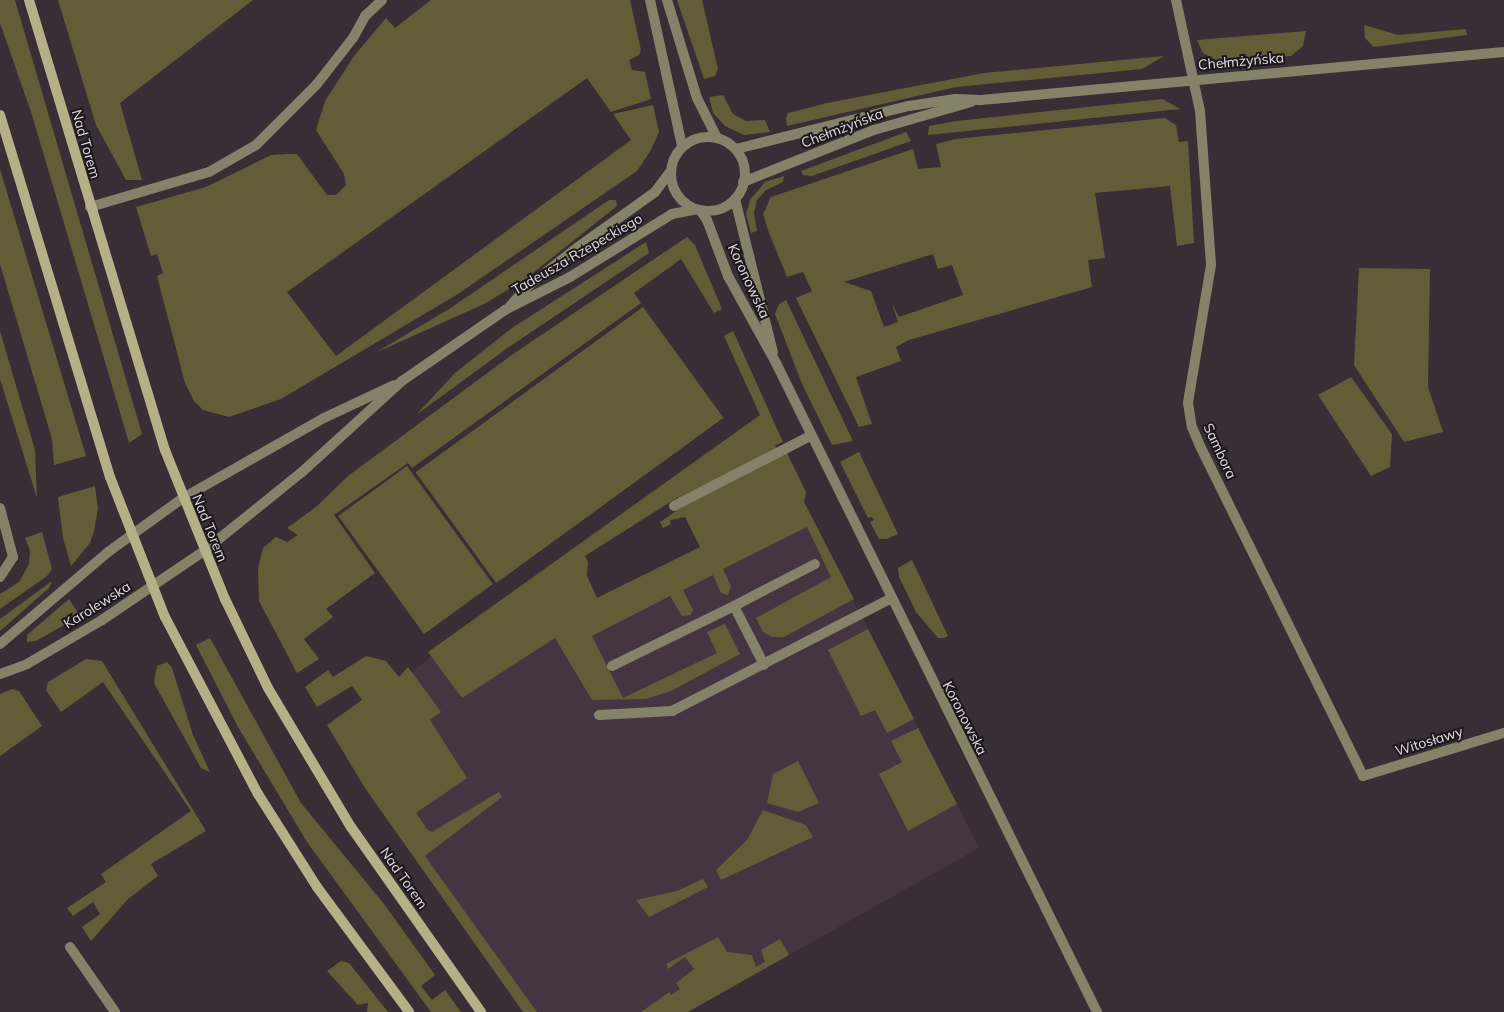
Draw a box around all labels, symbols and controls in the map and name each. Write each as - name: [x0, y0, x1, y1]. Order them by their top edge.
- street label: Chełmżyńska: [1197, 49, 1285, 73]
- street label: Chełmżyńska: [799, 105, 885, 151]
- street label: Nad Torem: [68, 107, 104, 181]
- street label: Tadeusza Rzepeckiego: [509, 210, 645, 298]
- street label: Koronowska: [724, 241, 774, 321]
- street label: Sambora: [1200, 421, 1240, 481]
- street label: Nad Torem: [189, 492, 231, 564]
- street label: Karolewska: [60, 578, 134, 632]
- street label: Koronowska: [939, 678, 991, 758]
- street label: Witosławy: [1393, 723, 1465, 759]
- street label: Nad Torem: [377, 844, 431, 912]

